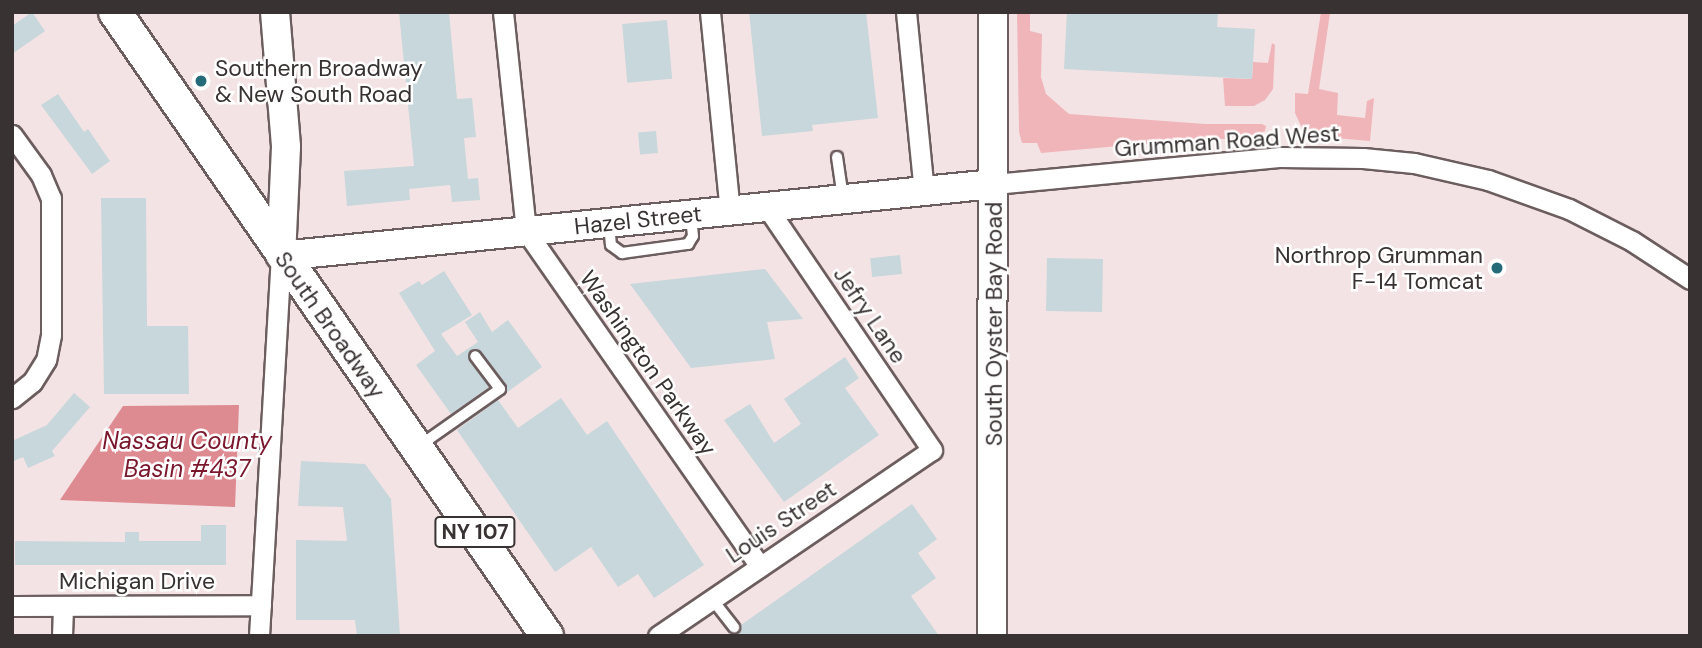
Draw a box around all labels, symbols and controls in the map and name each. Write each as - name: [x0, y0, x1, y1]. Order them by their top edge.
- place label: Southern Broadway & New South Road: [215, 54, 423, 108]
- marker: Southern Broadway & New South Road: [193, 73, 209, 89]
- street label: Grumman Road West: [1113, 119, 1341, 163]
- street label: Hazel Street: [573, 200, 703, 240]
- street label: South Oyster Bay Road: [980, 202, 1008, 446]
- place label: Northrop Grumman F-14 Tomcat: [1275, 241, 1483, 295]
- street label: South Broadway: [269, 246, 391, 404]
- marker: Northrop Grumman F-14 Tomcat: [1489, 260, 1505, 276]
- street label: Jefry Lane: [828, 261, 912, 369]
- street label: Washington Parkway: [574, 265, 722, 461]
- water label: Nassau County Basin #437: [102, 427, 272, 483]
- street label: Louis Street: [721, 475, 841, 569]
- road number: NY 107: [433, 514, 517, 550]
- street label: Michigan Drive: [59, 567, 215, 595]

